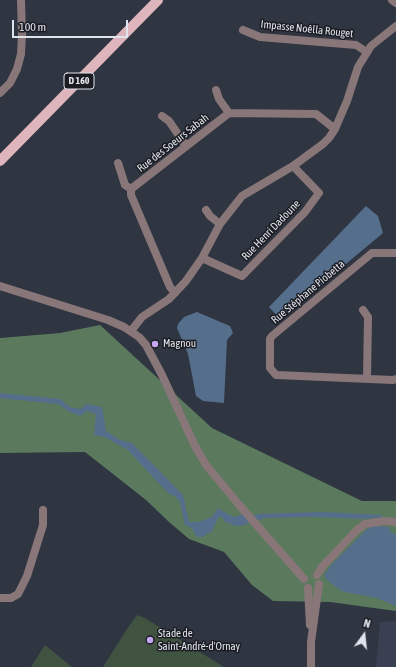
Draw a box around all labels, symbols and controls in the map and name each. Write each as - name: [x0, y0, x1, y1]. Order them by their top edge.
- scale bar: [14, 12, 130, 38]
- street label: Impasse Noêlla Rouget: [260, 18, 354, 40]
- text: 100 m: [19, 20, 46, 34]
- road number: D 160: [64, 73, 94, 89]
- street label: Rue des Soeurs Sabah: [135, 111, 211, 175]
- street label: Rue Henri Dadoune: [239, 197, 303, 263]
- street label: Rue Stéphane Piobetta: [269, 257, 347, 327]
- place label: Magnou: [163, 337, 196, 351]
- marker: Magnou: [150, 339, 160, 349]
- north arrow: [344, 615, 384, 655]
- text: N: [362, 617, 372, 630]
- place label: Stade de Saint-André-d'Ornay: [158, 627, 240, 653]
- marker: Stade de Saint-André-d'Ornay: [145, 635, 155, 645]

